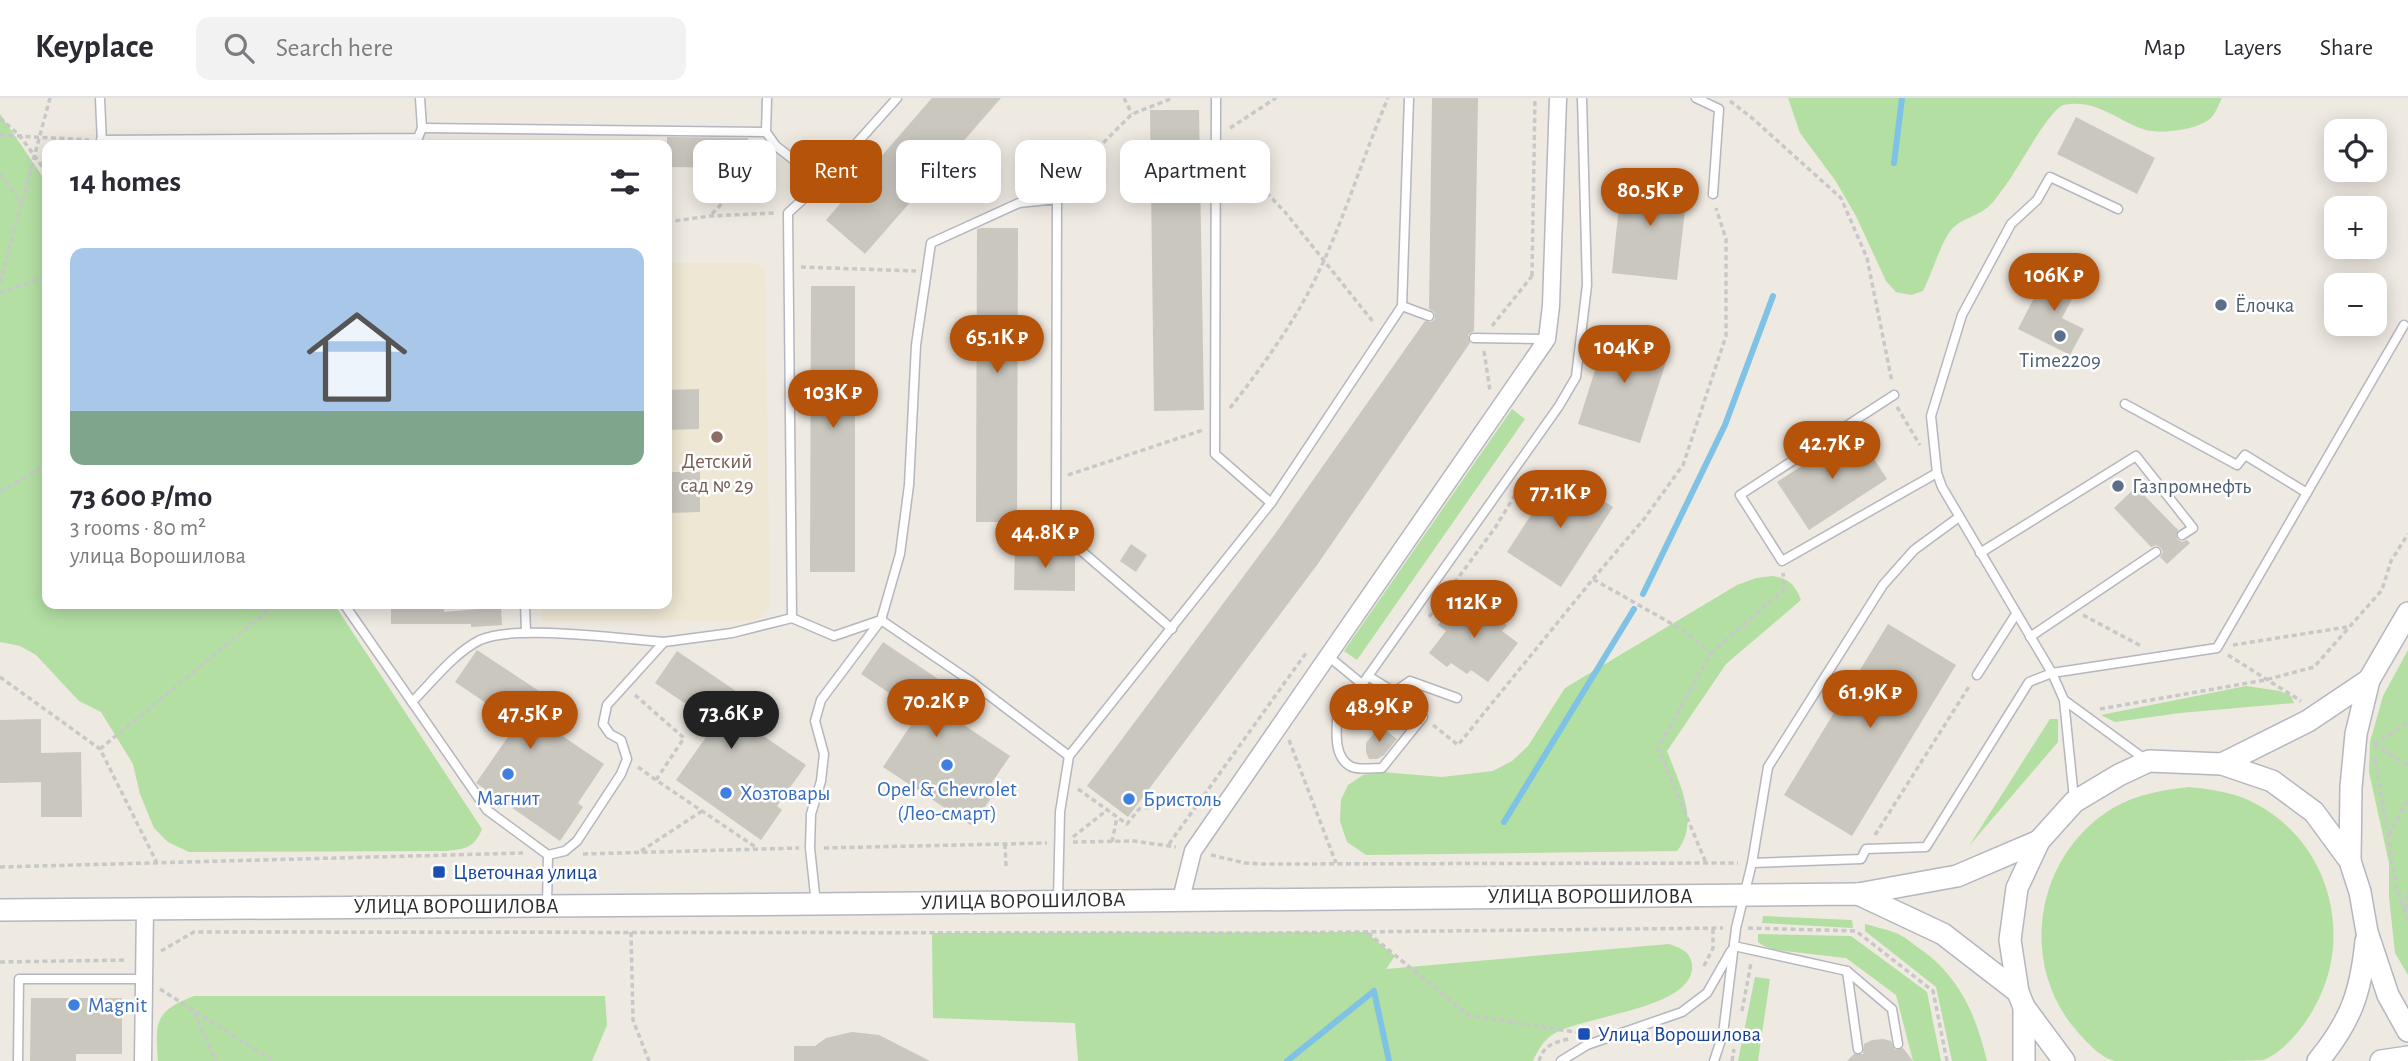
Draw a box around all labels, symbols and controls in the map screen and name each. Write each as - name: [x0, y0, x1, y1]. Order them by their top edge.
- search box: [196, 17, 686, 80]
- icon: search: [220, 29, 258, 67]
- text: Keyplace: [35, 31, 154, 64]
- text: Search here: [276, 35, 393, 61]
- text: Map: [2143, 36, 2185, 60]
- text: Layers: [2223, 36, 2282, 60]
- text: Share: [2320, 36, 2373, 60]
- map controls: [2324, 119, 2387, 336]
- button: locate: [2324, 119, 2387, 182]
- chip: Buy: [693, 140, 776, 203]
- chip: Rent: [790, 140, 882, 203]
- chip: Filters: [896, 140, 1001, 203]
- chip: New: [1015, 140, 1106, 203]
- chip: Apartment: [1120, 140, 1270, 203]
- icon: filters: [606, 163, 644, 201]
- text: 14 homes: [70, 167, 181, 197]
- pin: 80.5K ₽: [1585, 169, 1715, 228]
- text: 80.5K ₽: [1617, 179, 1683, 202]
- button: +: [2324, 196, 2387, 259]
- pin: 106K ₽: [1997, 254, 2111, 313]
- text: 106K ₽: [2024, 264, 2084, 287]
- button: −: [2324, 273, 2387, 336]
- icon: home: [294, 294, 420, 420]
- place label: Ёлочка: [2235, 294, 2295, 316]
- marker: Ёлочка: [2213, 297, 2229, 313]
- pin: 65.1K ₽: [932, 316, 1062, 375]
- text: 65.1K ₽: [966, 326, 1028, 349]
- pin: 104K ₽: [1567, 326, 1681, 385]
- marker: Time2209: [2052, 328, 2068, 344]
- text: 104K ₽: [1594, 336, 1654, 359]
- place label: Time2209: [2019, 350, 2101, 371]
- pin: 103K ₽: [776, 370, 890, 430]
- text: 103K ₽: [804, 381, 862, 404]
- pin: 42.7K ₽: [1767, 422, 1897, 481]
- marker: Детский сад № 29: [709, 429, 725, 445]
- text: 42.7K ₽: [1799, 432, 1865, 455]
- place label: Детский сад № 29: [680, 451, 754, 496]
- pin: 77.1K ₽: [1495, 470, 1625, 530]
- place label: Газпромнефть: [2132, 476, 2251, 497]
- marker: Газпромнефть: [2110, 478, 2126, 494]
- text: 77.1K ₽: [1529, 481, 1591, 504]
- text: 73 600 ₽/mo: [70, 482, 212, 512]
- pin: 44.8K ₽: [980, 510, 1110, 570]
- text: 3 rooms · 80 m²: [70, 517, 206, 540]
- text: 44.8K ₽: [1011, 521, 1079, 544]
- text: улица Ворошилова: [70, 545, 246, 568]
- pin: 112K ₽: [1417, 580, 1531, 640]
- text: 112K ₽: [1446, 591, 1502, 614]
- pin: 61.9K ₽: [1805, 670, 1935, 730]
- pin: 70.2K ₽: [871, 680, 1001, 739]
- text: 61.9K ₽: [1838, 681, 1902, 704]
- pin: 48.9K ₽: [1314, 684, 1444, 744]
- text: 70.2K ₽: [903, 690, 969, 713]
- pin: 47.5K ₽: [465, 692, 595, 751]
- pin: 73.6K ₽: [666, 692, 796, 751]
- text: 48.9K ₽: [1346, 695, 1412, 718]
- text: 47.5K ₽: [498, 702, 562, 725]
- text: 73.6K ₽: [699, 702, 763, 725]
- marker: Opel & Chevrolet (Лео-смарт): [939, 757, 955, 773]
- marker: Магнит: [500, 766, 516, 782]
- place label: Opel & Chevrolet (Лео-смарт): [877, 779, 1017, 824]
- place label: Хозтовары: [740, 783, 831, 804]
- marker: Хозтовары: [718, 785, 734, 801]
- place label: Магнит: [476, 788, 540, 809]
- place label: Бристоль: [1143, 789, 1221, 810]
- marker: Бристоль: [1121, 791, 1137, 807]
- place label: Цветочная улица: [453, 862, 598, 883]
- marker: Цветочная улица: [431, 864, 447, 880]
- street label: УЛИЦА ВОРОШИЛОВА: [1487, 886, 1693, 907]
- street label: УЛИЦА ВОРОШИЛОВА: [920, 889, 1126, 913]
- street label: УЛИЦА ВОРОШИЛОВА: [353, 896, 559, 917]
- place label: Magnit: [88, 995, 147, 1016]
- marker: Magnit: [66, 997, 82, 1013]
- place label: Улица Ворошилова: [1598, 1024, 1761, 1045]
- marker: Улица Ворошилова: [1576, 1026, 1592, 1042]

